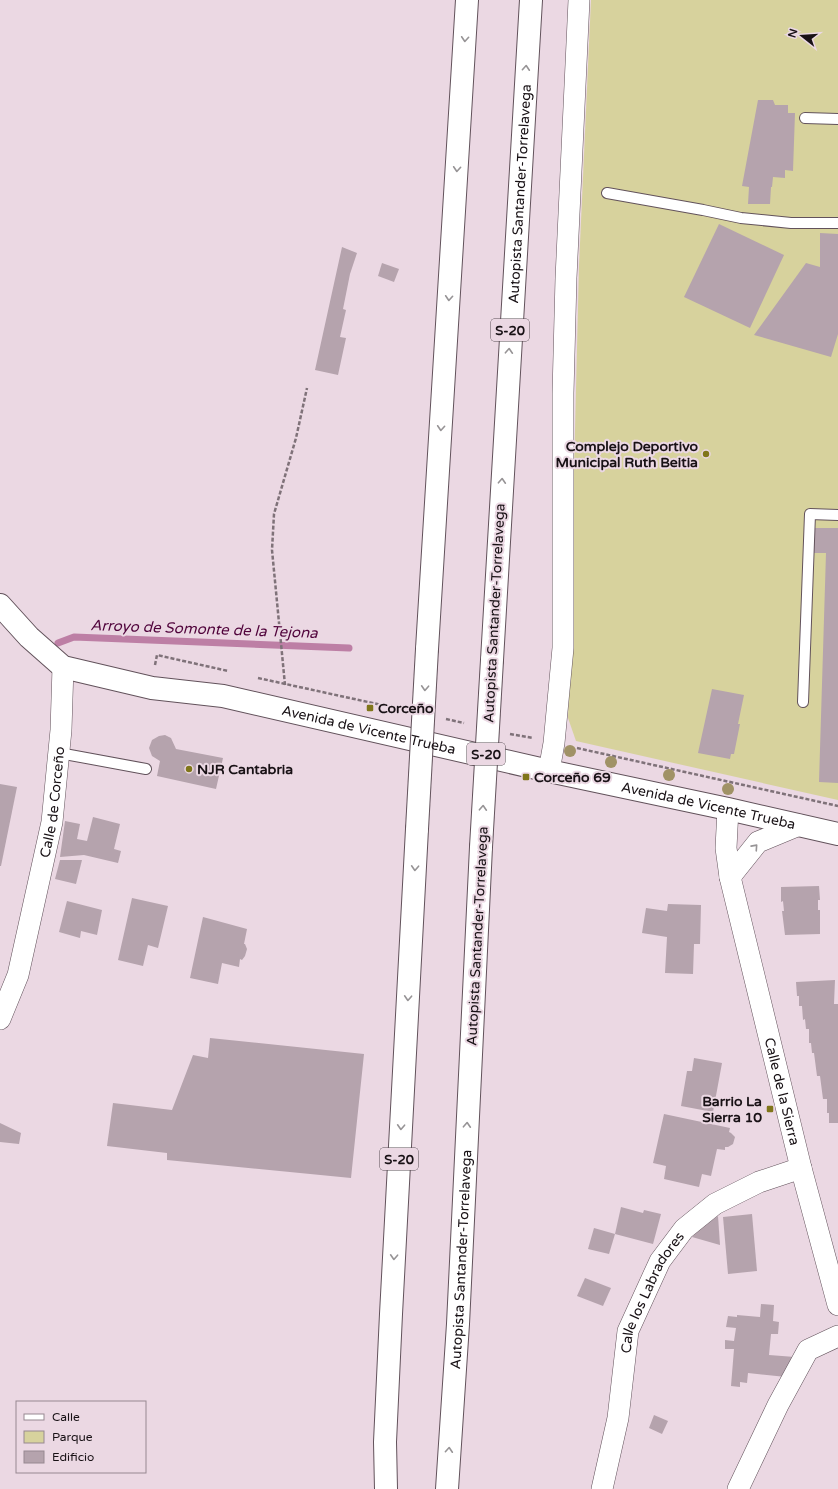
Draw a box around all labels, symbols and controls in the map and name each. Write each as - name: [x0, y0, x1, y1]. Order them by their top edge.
- north arrow: [782, 16, 822, 56]
- text: N: [785, 27, 800, 39]
- one-way arrow: [460, 36, 469, 42]
- one-way arrow: [522, 65, 531, 71]
- street label: Autopista Santander-Torrelavega: [505, 84, 535, 304]
- one-way arrow: [452, 166, 461, 172]
- one-way arrow: [444, 295, 453, 301]
- road number: S-20: [491, 319, 529, 341]
- one-way arrow: [505, 348, 514, 354]
- one-way arrow: [436, 425, 445, 431]
- place label: Complejo Deportivo Municipal Ruth Beitia: [556, 438, 698, 471]
- marker: Complejo Deportivo Municipal Ruth Beitia: [701, 449, 711, 459]
- one-way arrow: [497, 478, 506, 484]
- street label: Autopista Santander-Torrelavega: [480, 503, 509, 723]
- water label: Arroyo de Somonte de la Tejona: [90, 616, 319, 642]
- one-way arrow: [420, 685, 429, 691]
- place label: Corceño: [378, 700, 434, 717]
- street label: Avenida de Vicente Trueba: [280, 702, 457, 758]
- marker: Corceño: [365, 703, 375, 713]
- road number: S-20: [467, 743, 505, 765]
- street label: Calle de Corceño: [36, 746, 68, 859]
- place label: NJR Cantabria: [197, 761, 293, 778]
- marker: NJR Cantabria: [184, 764, 194, 774]
- place label: Corceño 69: [534, 769, 611, 786]
- marker: Corceño 69: [521, 772, 531, 782]
- street label: Avenida de Vicente Trueba: [620, 779, 797, 833]
- one-way arrow: [479, 805, 487, 811]
- street label: Autopista Santander-Torrelavega: [463, 826, 492, 1046]
- one-way arrow: [750, 844, 757, 852]
- one-way arrow: [410, 865, 419, 871]
- one-way arrow: [403, 995, 412, 1001]
- street label: Calle de la Sierra: [761, 1036, 803, 1147]
- place label: Barrio La Sierra 10: [702, 1093, 762, 1126]
- marker: Barrio La Sierra 10: [765, 1104, 775, 1114]
- one-way arrow: [463, 1122, 472, 1128]
- one-way arrow: [397, 1124, 405, 1130]
- road number: S-20: [380, 1148, 418, 1170]
- street label: Autopista Santander-Torrelavega: [447, 1149, 475, 1370]
- street label: Calle los Labradores: [618, 1228, 688, 1354]
- one-way arrow: [390, 1254, 398, 1260]
- legend: [16, 1401, 146, 1473]
- text: Calle: [52, 1410, 80, 1424]
- text: Parque: [52, 1430, 93, 1444]
- one-way arrow: [445, 1447, 454, 1453]
- text: Edificio: [52, 1450, 94, 1464]

